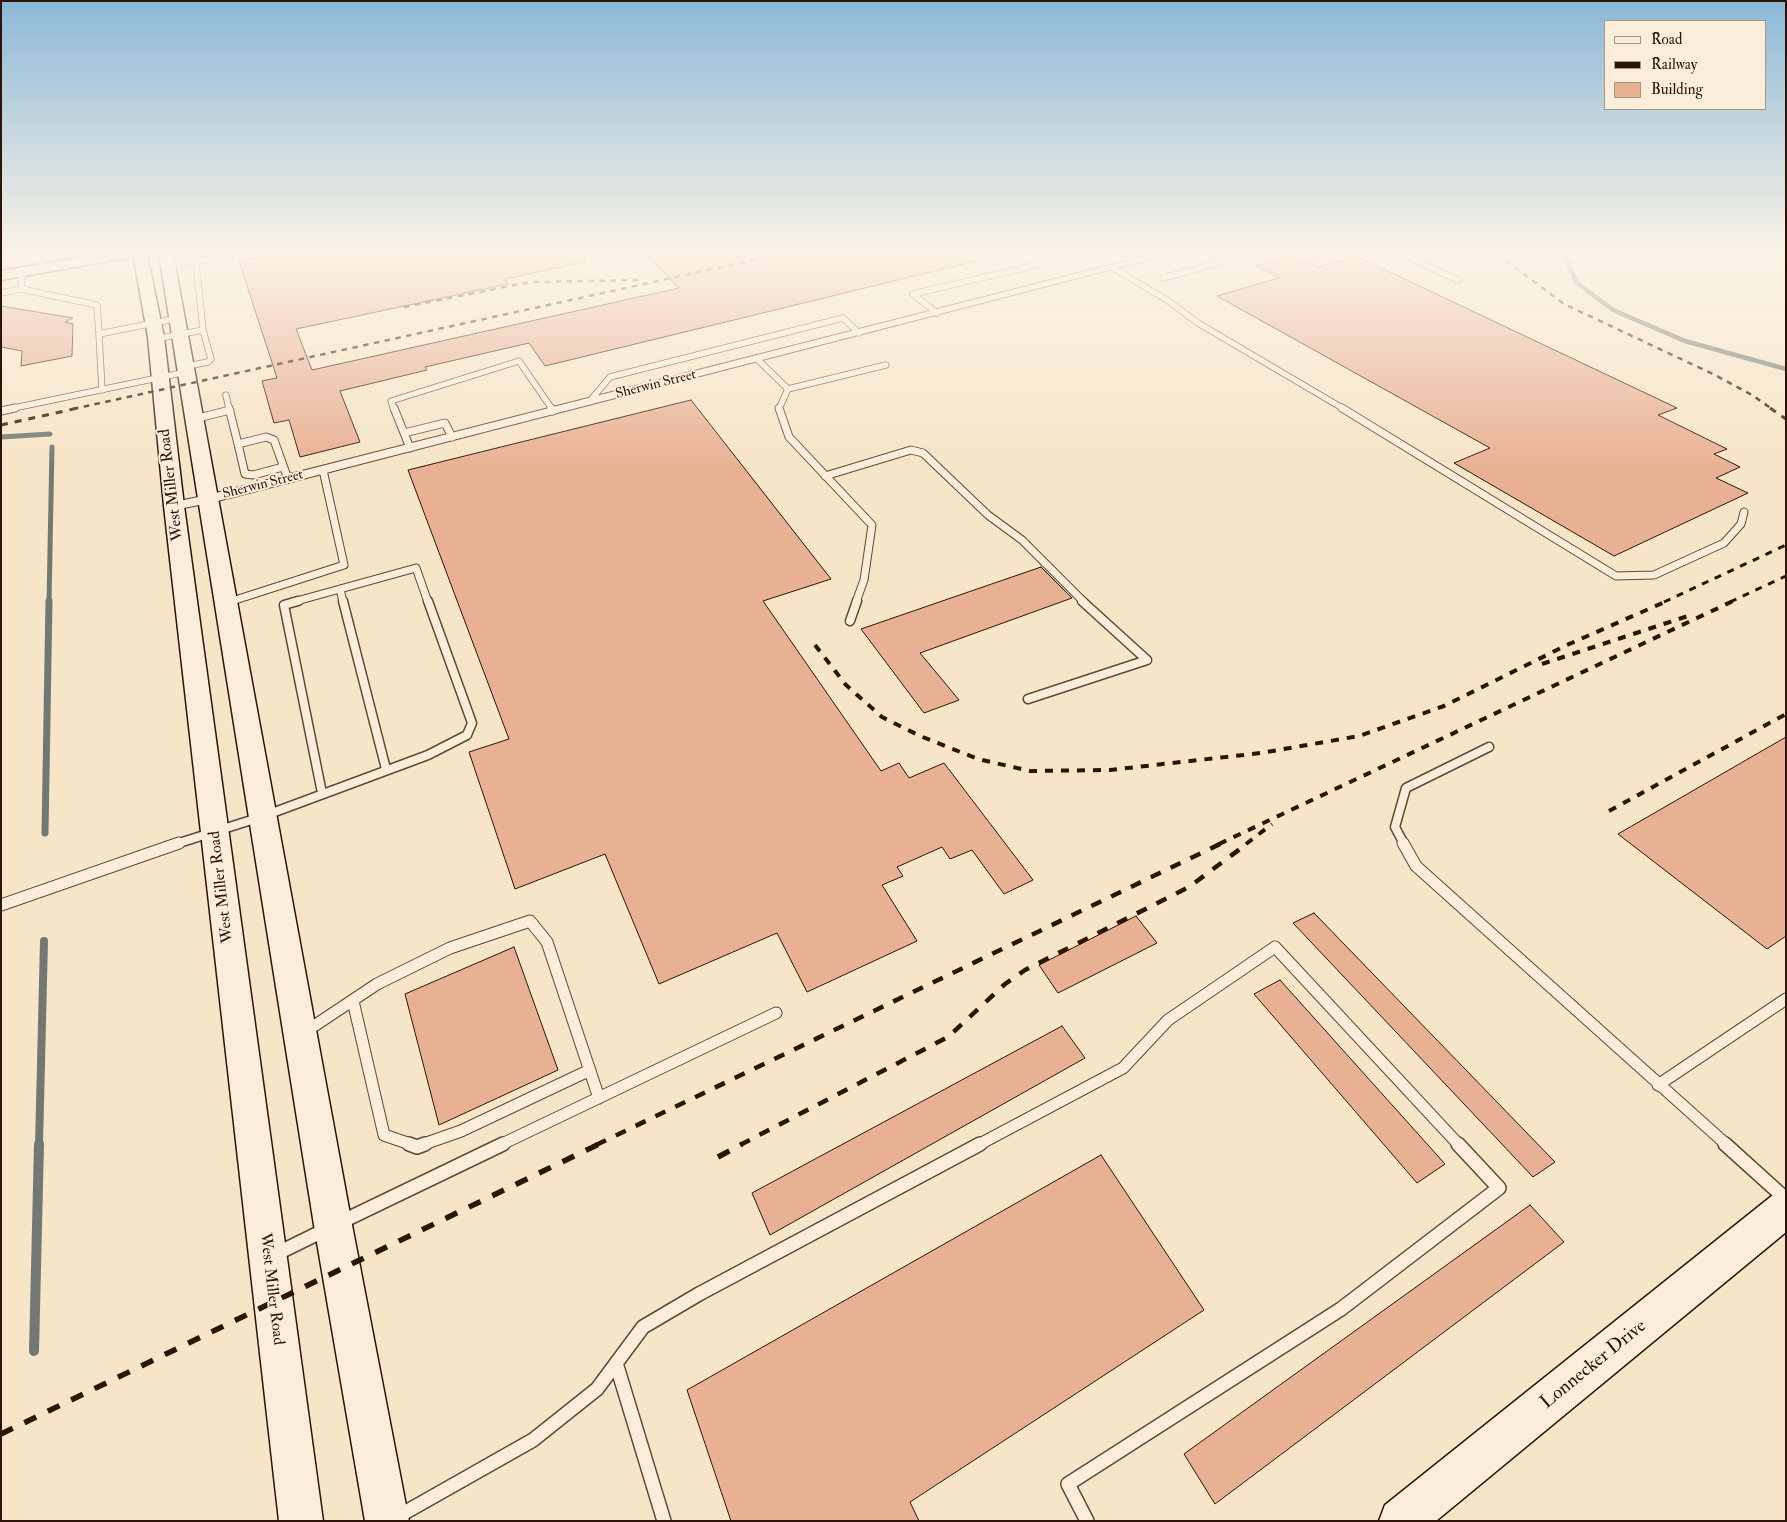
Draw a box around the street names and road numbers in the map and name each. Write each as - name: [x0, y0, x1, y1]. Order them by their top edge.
- street label: Sherwin Street: [614, 367, 698, 403]
- street label: West Miller Road: [156, 428, 188, 542]
- street label: Sherwin Street: [221, 467, 305, 503]
- street label: West Miller Road: [206, 830, 238, 944]
- street label: West Miller Road: [255, 1232, 287, 1346]
- street label: Lonnecker Drive: [1536, 1315, 1652, 1415]

